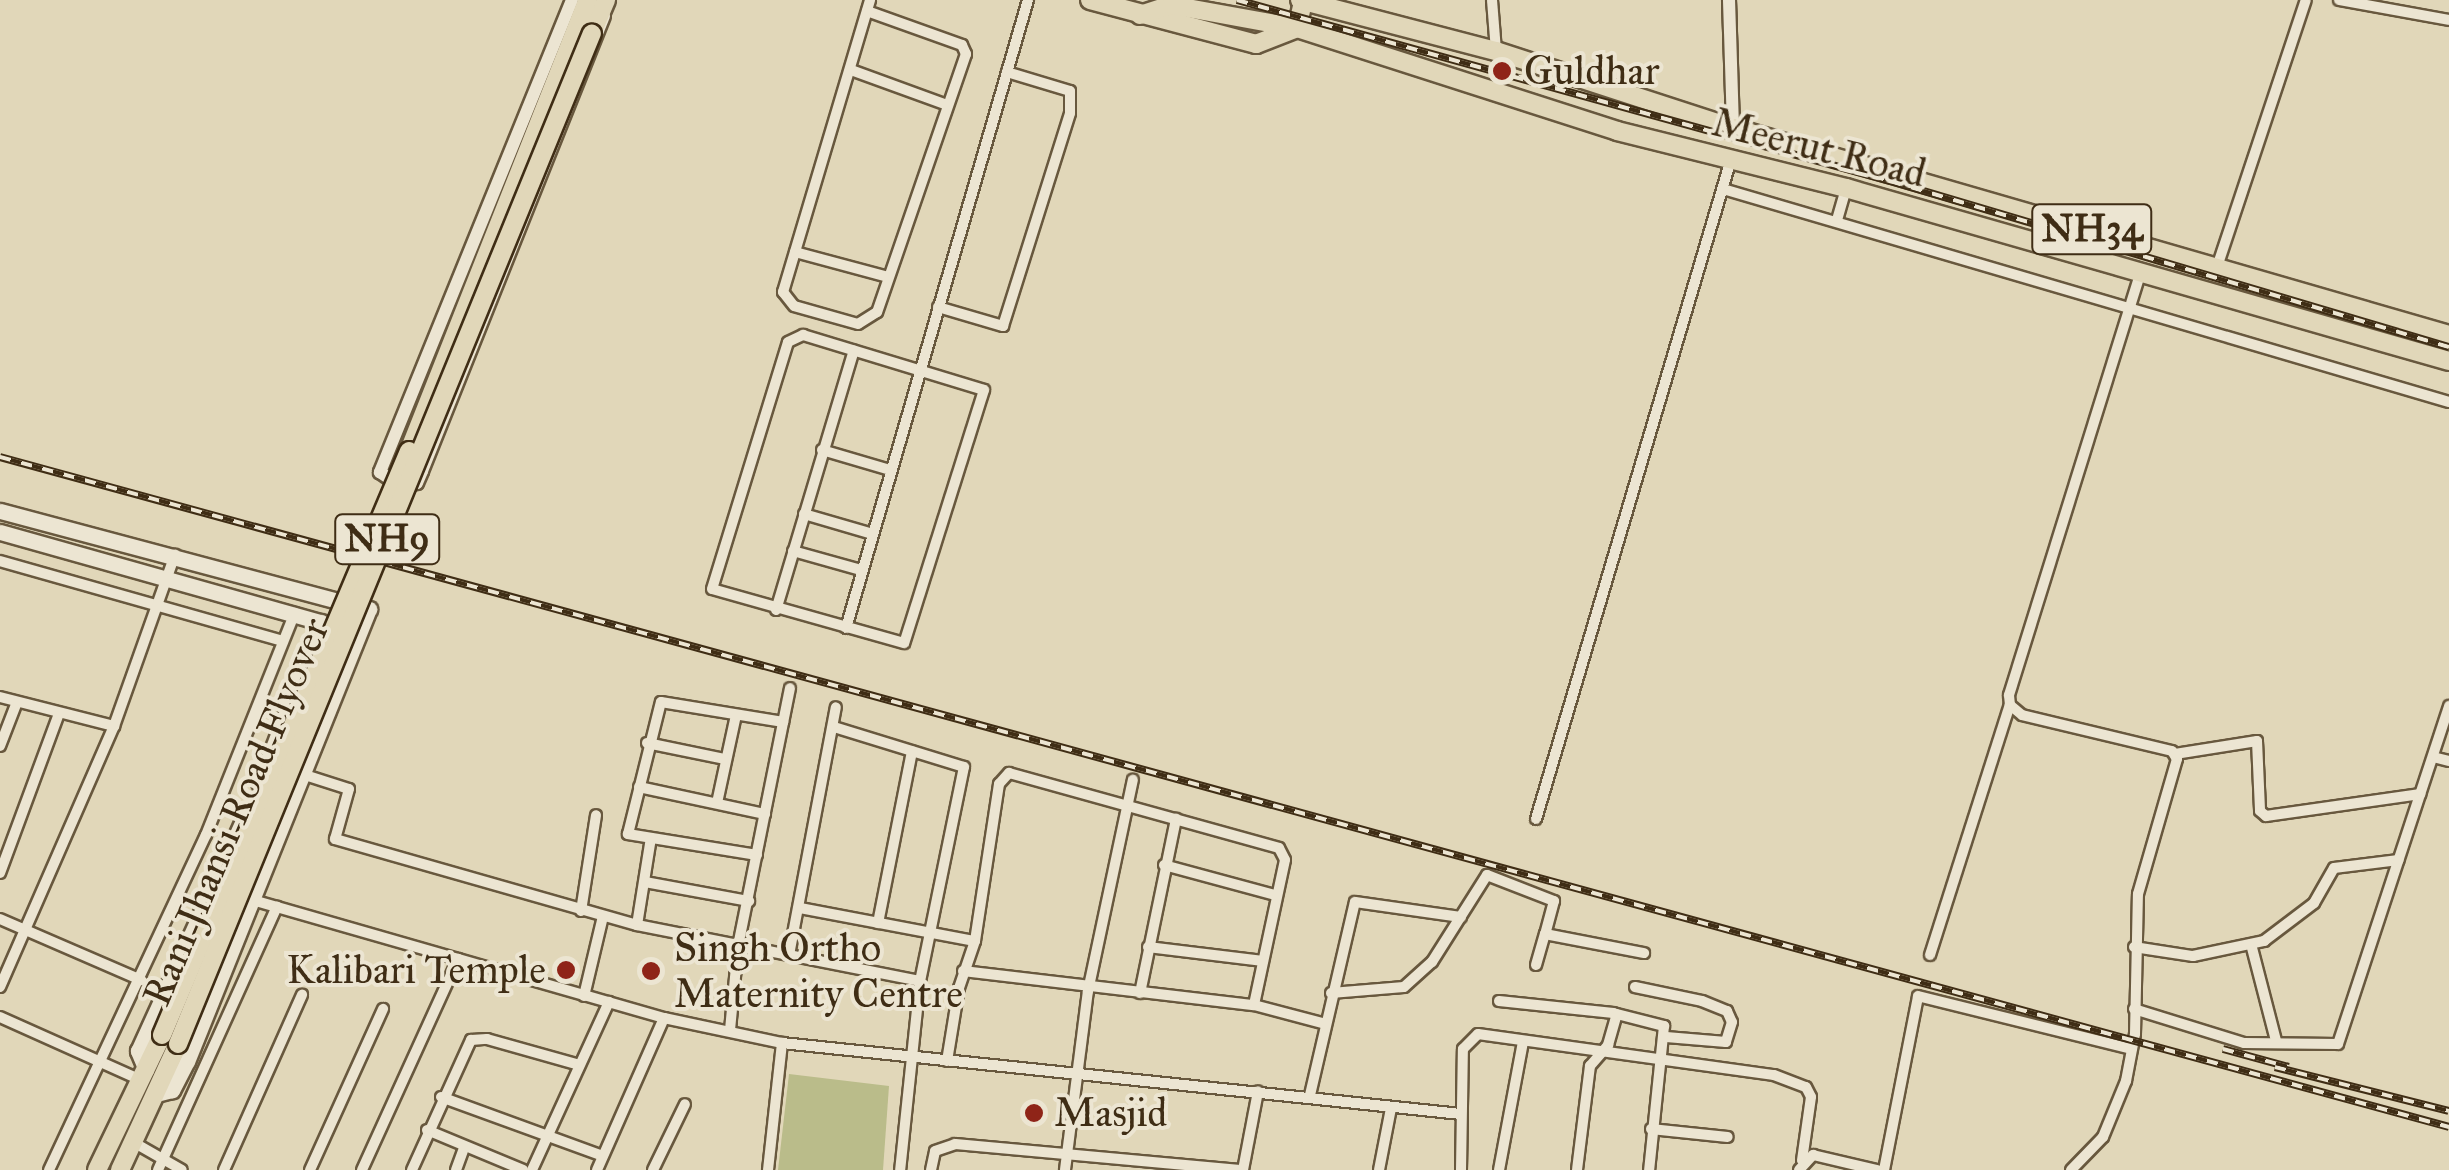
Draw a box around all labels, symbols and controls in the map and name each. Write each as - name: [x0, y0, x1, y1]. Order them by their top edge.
- place label: Guldhar: [1524, 47, 1659, 95]
- marker: Guldhar: [1489, 58, 1515, 84]
- street label: Meerut Road: [1707, 98, 1931, 198]
- road number: NH34: [2030, 196, 2154, 262]
- road number: NH9: [332, 506, 442, 572]
- street label: Rani Jhansi Road Flyover: [133, 611, 339, 1013]
- place label: Singh Ortho Maternity Centre: [674, 924, 963, 1018]
- place label: Kalibari Temple: [287, 946, 546, 994]
- marker: Singh Ortho Maternity Centre: [638, 958, 664, 984]
- marker: Kalibari Temple: [555, 959, 577, 981]
- place label: Masjid: [1054, 1089, 1167, 1137]
- marker: Masjid: [1023, 1102, 1045, 1124]

